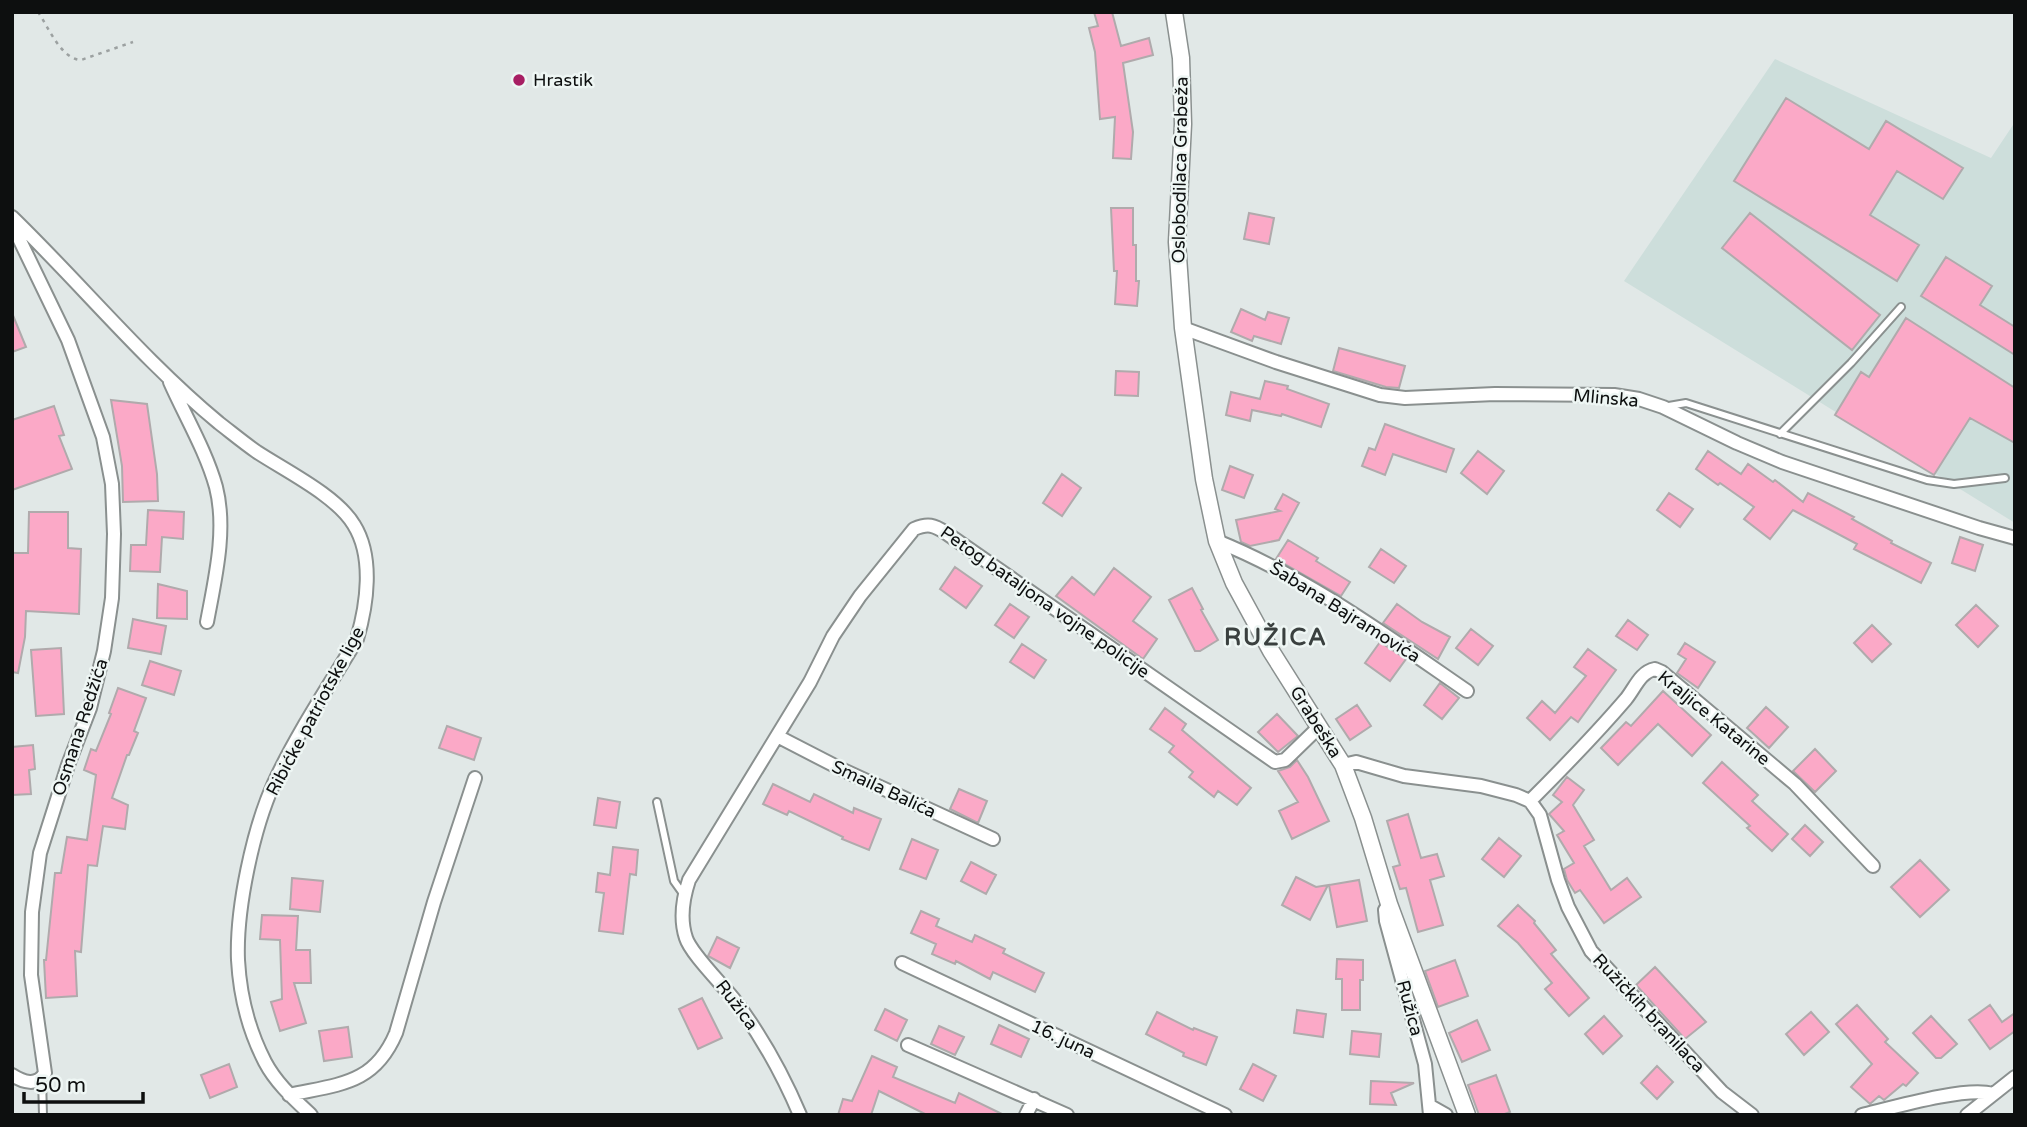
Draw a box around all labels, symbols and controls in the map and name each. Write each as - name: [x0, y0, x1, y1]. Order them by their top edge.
- place label: Hrastik: [533, 69, 593, 91]
- marker: Hrastik: [511, 72, 527, 88]
- street label: Oslobodilaca Grabeža: [1167, 76, 1193, 264]
- street label: Mlinska: [1572, 384, 1640, 412]
- street label: Petog bataljona vojne policije: [936, 521, 1154, 683]
- street label: Šabana Bajramovića: [1266, 557, 1424, 667]
- district label: RUŽICA: [1224, 622, 1328, 652]
- street label: Ribićke patriotske lige: [261, 623, 369, 799]
- street label: Osmana Redžića: [47, 656, 113, 798]
- street label: Kraljice Katarine: [1653, 666, 1775, 770]
- street label: Grabeška: [1285, 682, 1347, 762]
- street label: Smaila Balića: [828, 755, 940, 823]
- street label: Ružičkih branilaca: [1588, 949, 1710, 1077]
- street label: Ružica: [711, 976, 763, 1034]
- street label: Ružica: [1392, 978, 1428, 1038]
- street label: 16. juna: [1027, 1015, 1099, 1063]
- scale bar: [24, 1060, 144, 1104]
- text: 50 m: [35, 1073, 86, 1098]

